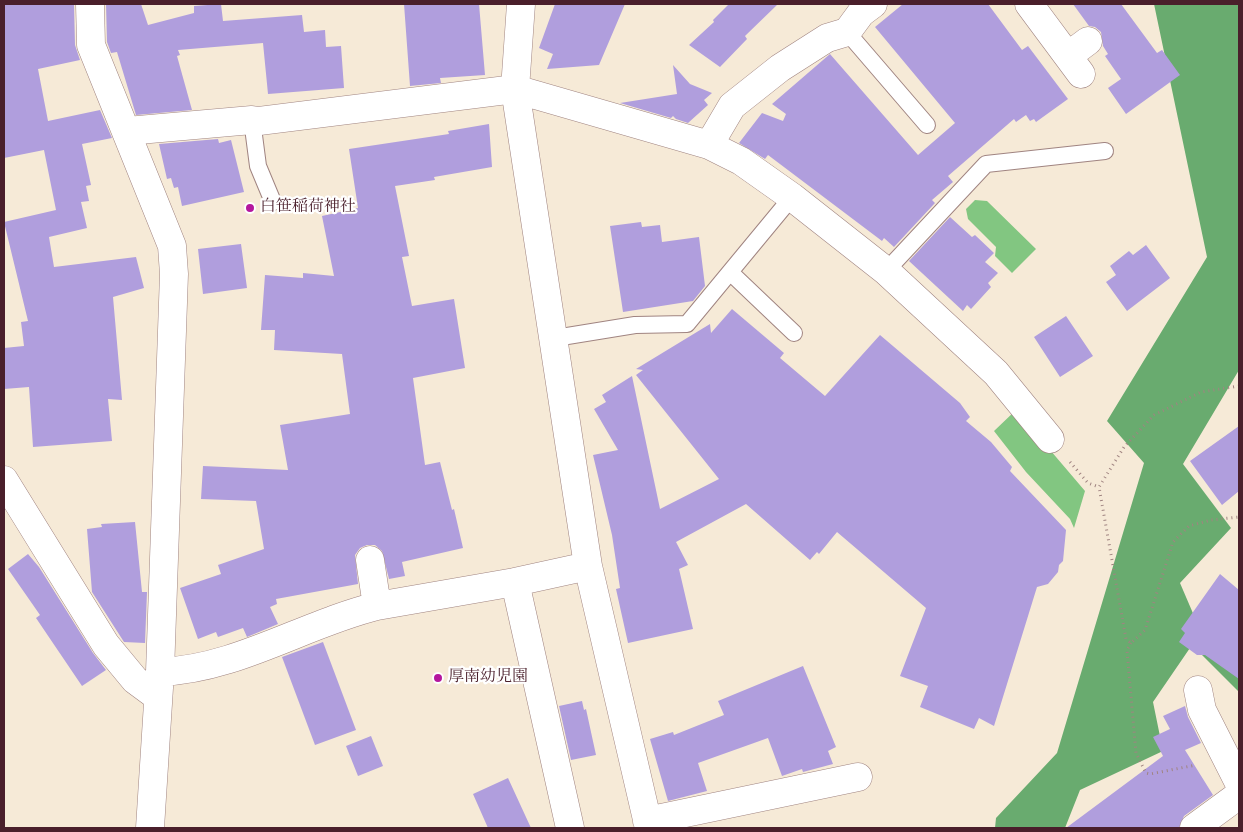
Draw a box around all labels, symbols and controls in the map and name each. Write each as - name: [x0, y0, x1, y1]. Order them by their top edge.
- place label: 白笹稲荷神社: [260, 198, 356, 218]
- marker: 白笹稲荷神社: [244, 202, 256, 214]
- place label: 厚南幼児園: [448, 668, 528, 688]
- marker: 厚南幼児園: [432, 672, 444, 684]

